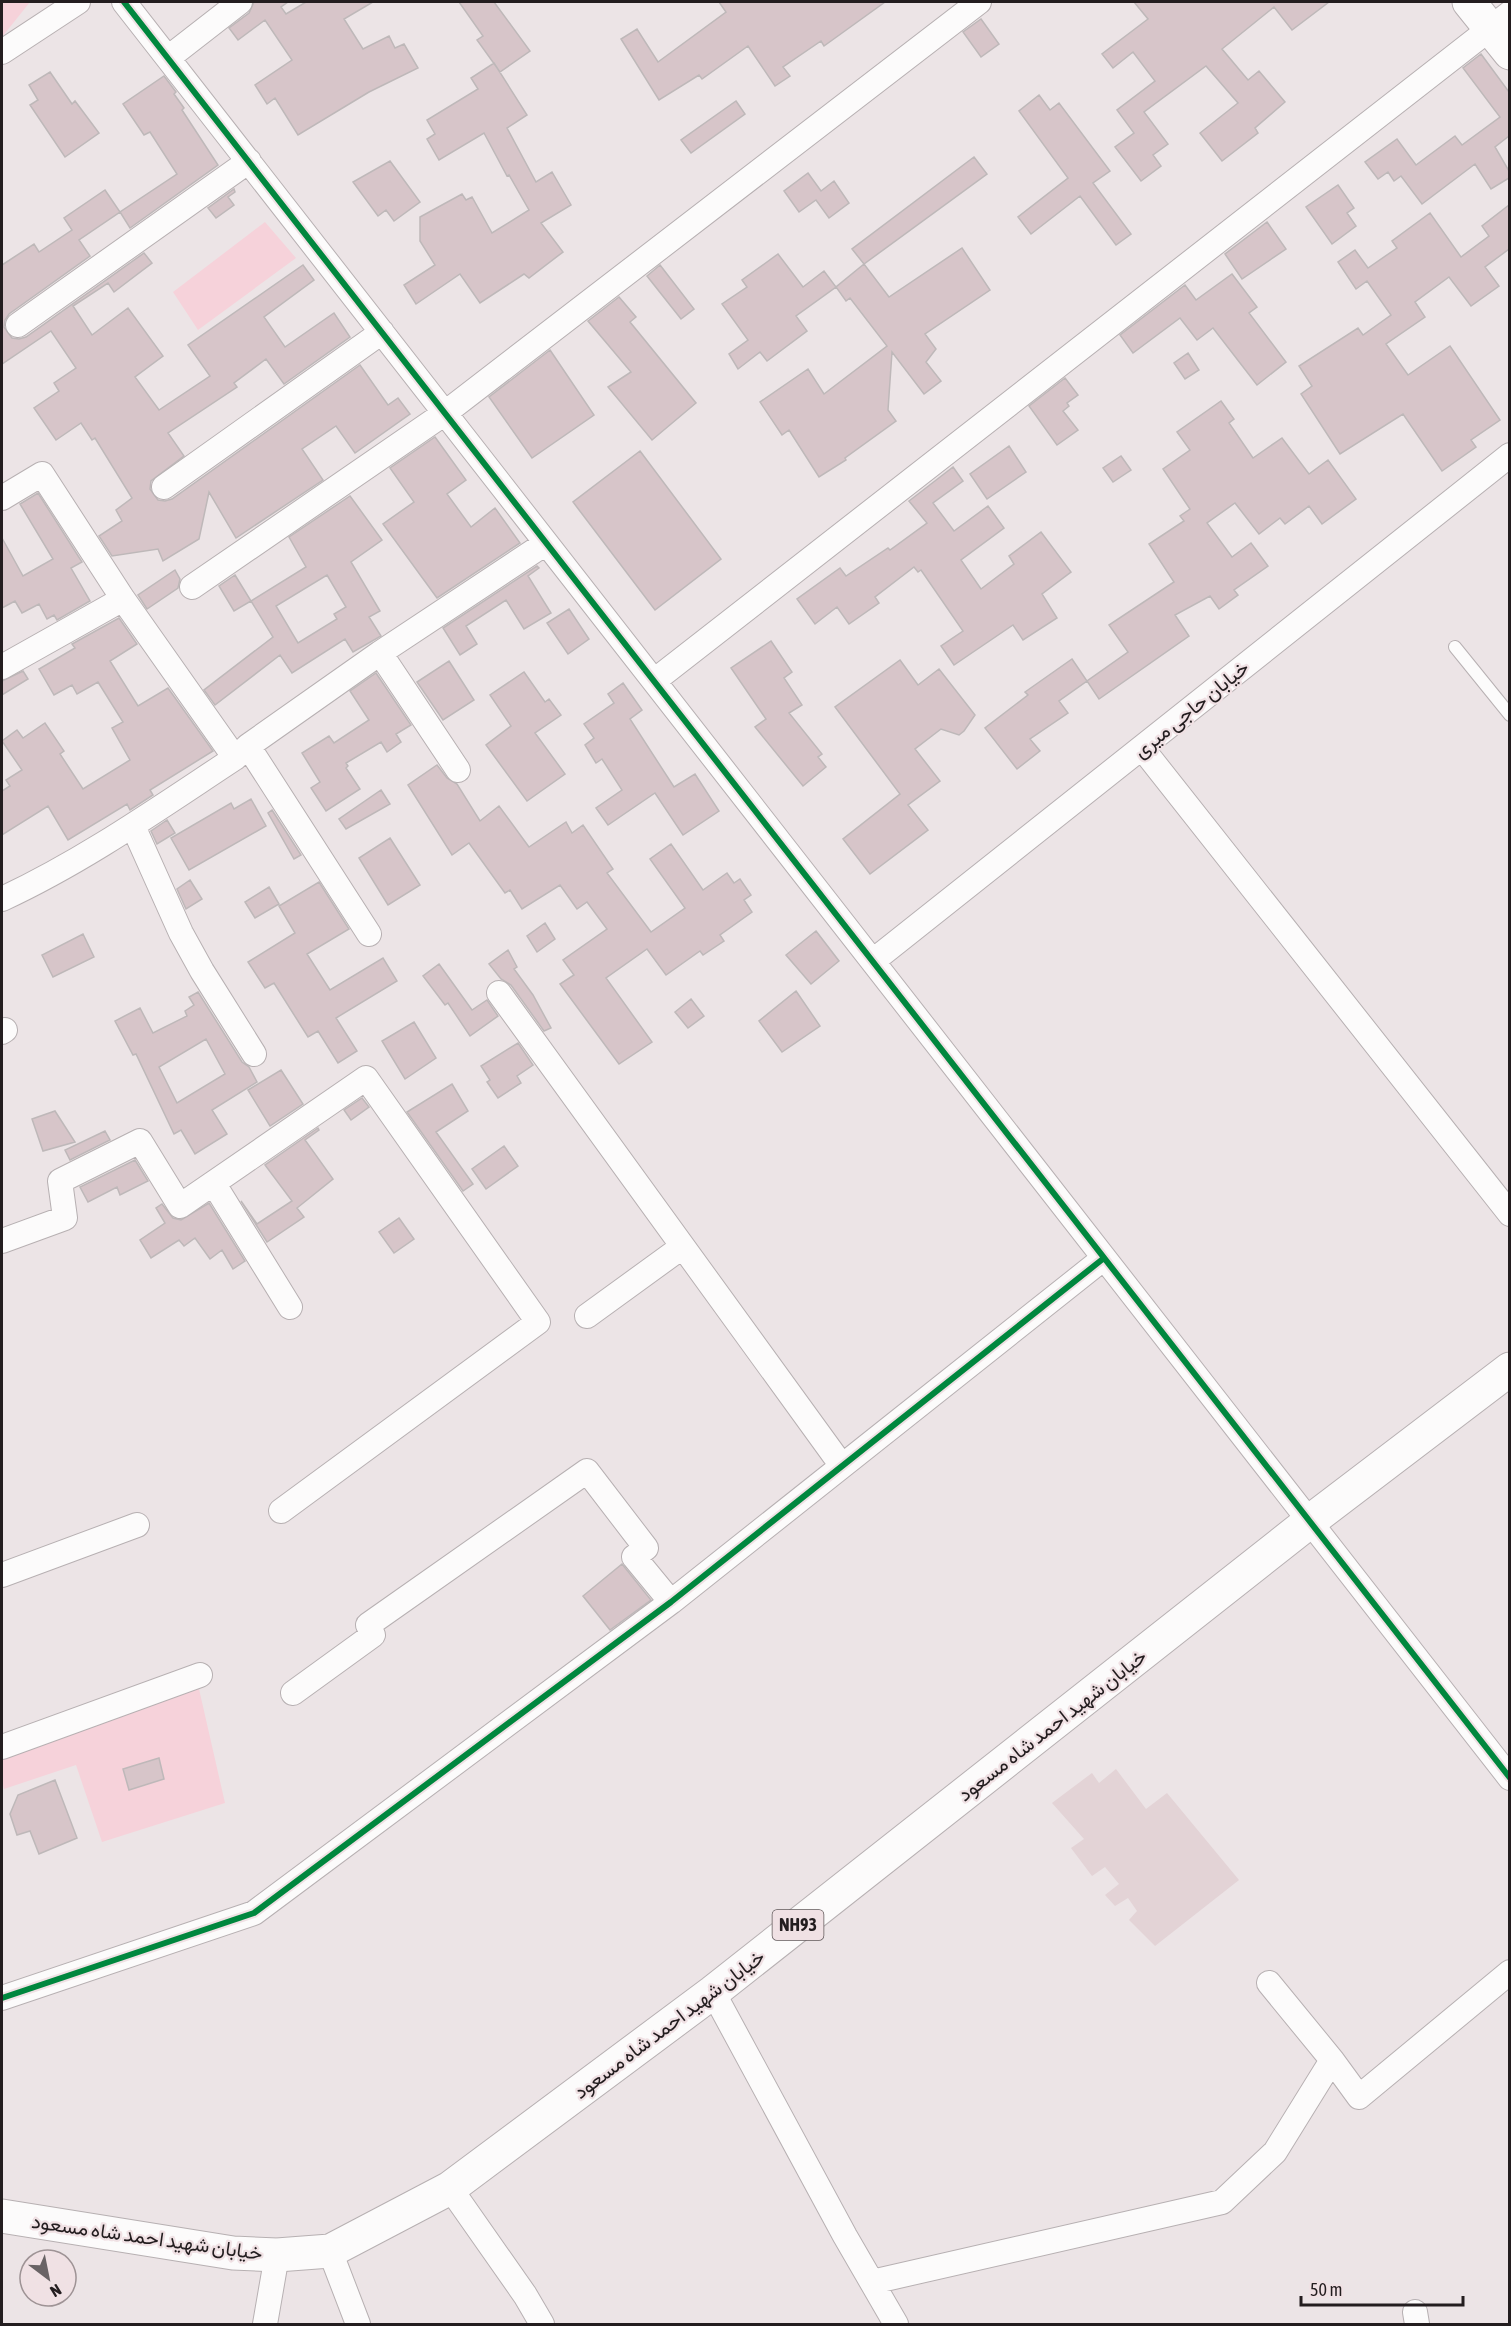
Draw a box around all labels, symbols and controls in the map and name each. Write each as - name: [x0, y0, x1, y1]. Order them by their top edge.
- street label: خیابان حاجی میری: [1128, 655, 1254, 764]
- street label: خیابان شهید احمد شاه مسعود: [953, 1644, 1152, 1807]
- road number: NH93: [772, 1910, 824, 1940]
- street label: خیابان شهید احمد شاه مسعود: [569, 1944, 770, 2105]
- street label: خیابان شهید احمد شاه مسعود: [30, 2209, 264, 2266]
- north arrow: [18, 2248, 78, 2308]
- scale bar: [1301, 2269, 1463, 2307]
- text: 50 m: [1310, 2279, 1342, 2300]
- text: N: [47, 2281, 65, 2301]

